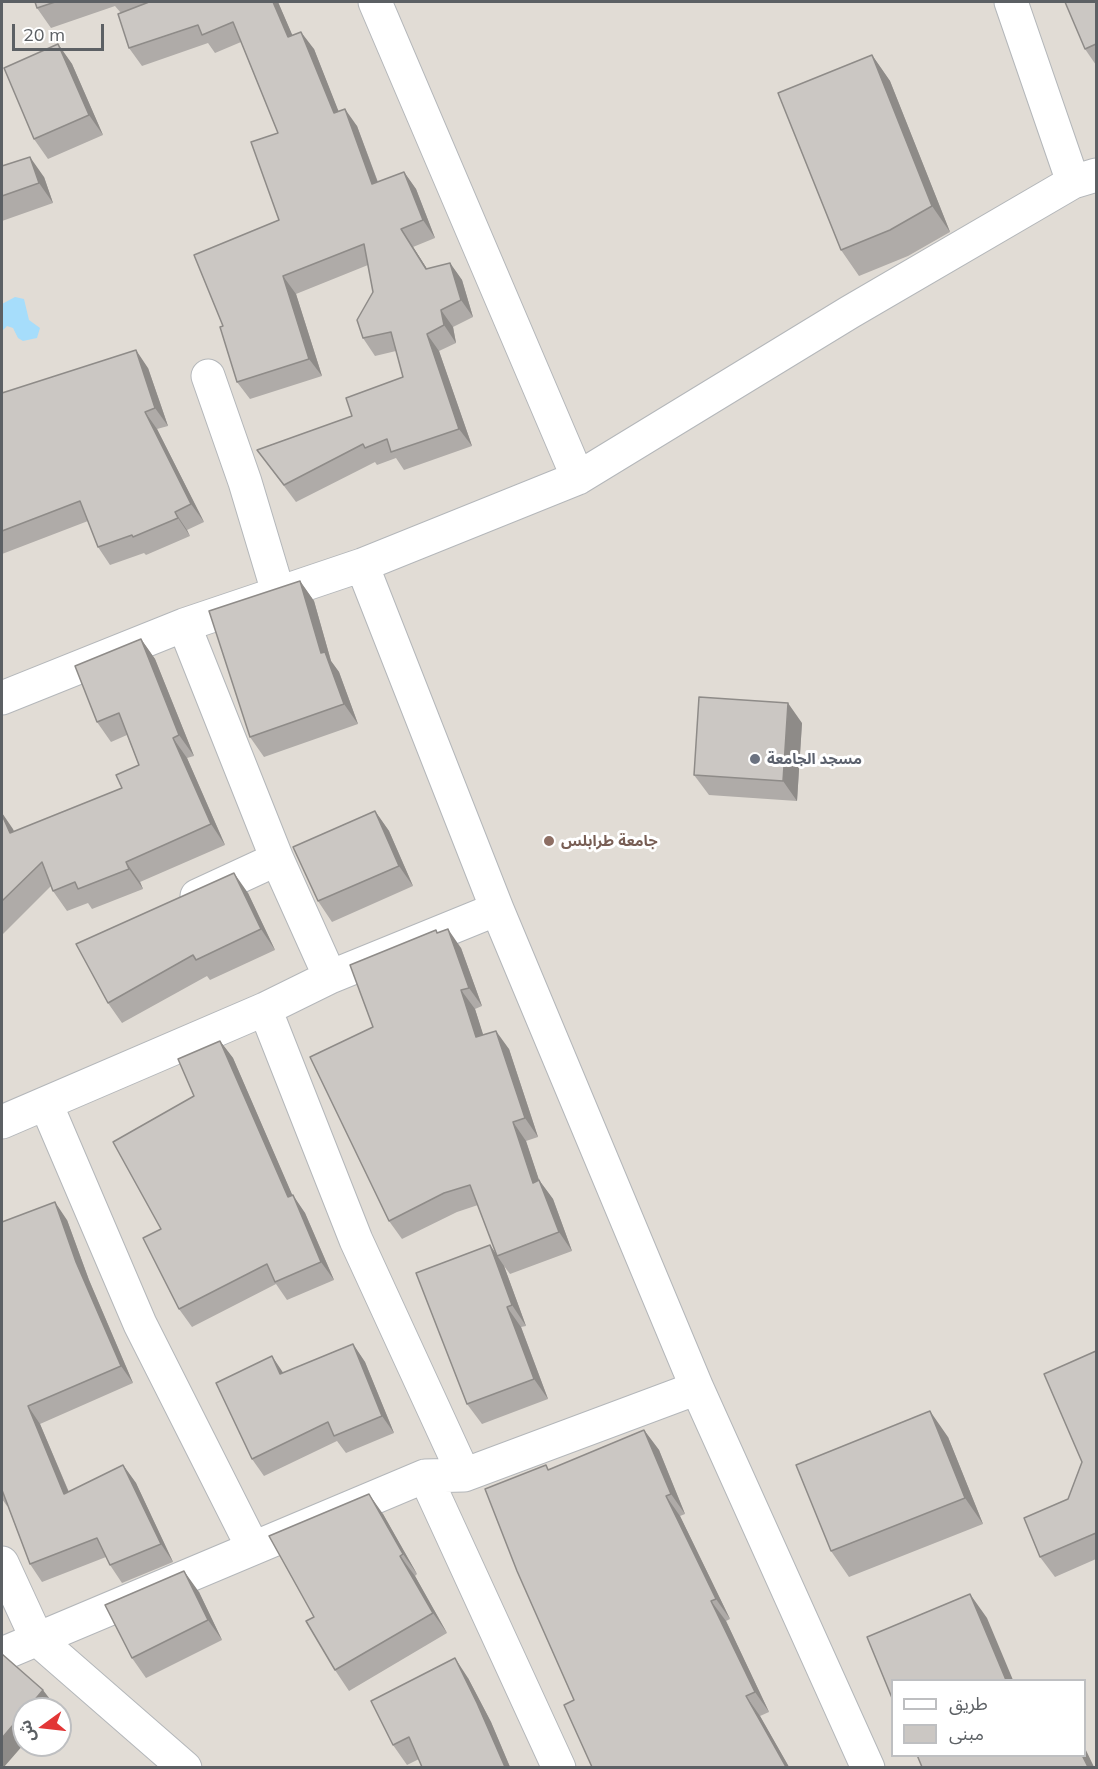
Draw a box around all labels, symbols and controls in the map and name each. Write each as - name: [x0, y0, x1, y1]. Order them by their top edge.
- scale bar: [15, 12, 106, 50]
- text: 20 m: [23, 23, 65, 46]
- place label: مسجد الجامعة: [767, 750, 862, 768]
- marker: مسجد الجامعة: [748, 752, 762, 766]
- place label: جامعة طرابلس: [561, 832, 658, 850]
- marker: جامعة طرابلس: [542, 834, 556, 848]
- legend: [891, 1679, 1086, 1757]
- text: طريق: [949, 1692, 988, 1715]
- north arrow: [12, 1697, 72, 1757]
- text: ش: [14, 1718, 39, 1744]
- text: مبنى: [949, 1722, 984, 1745]

